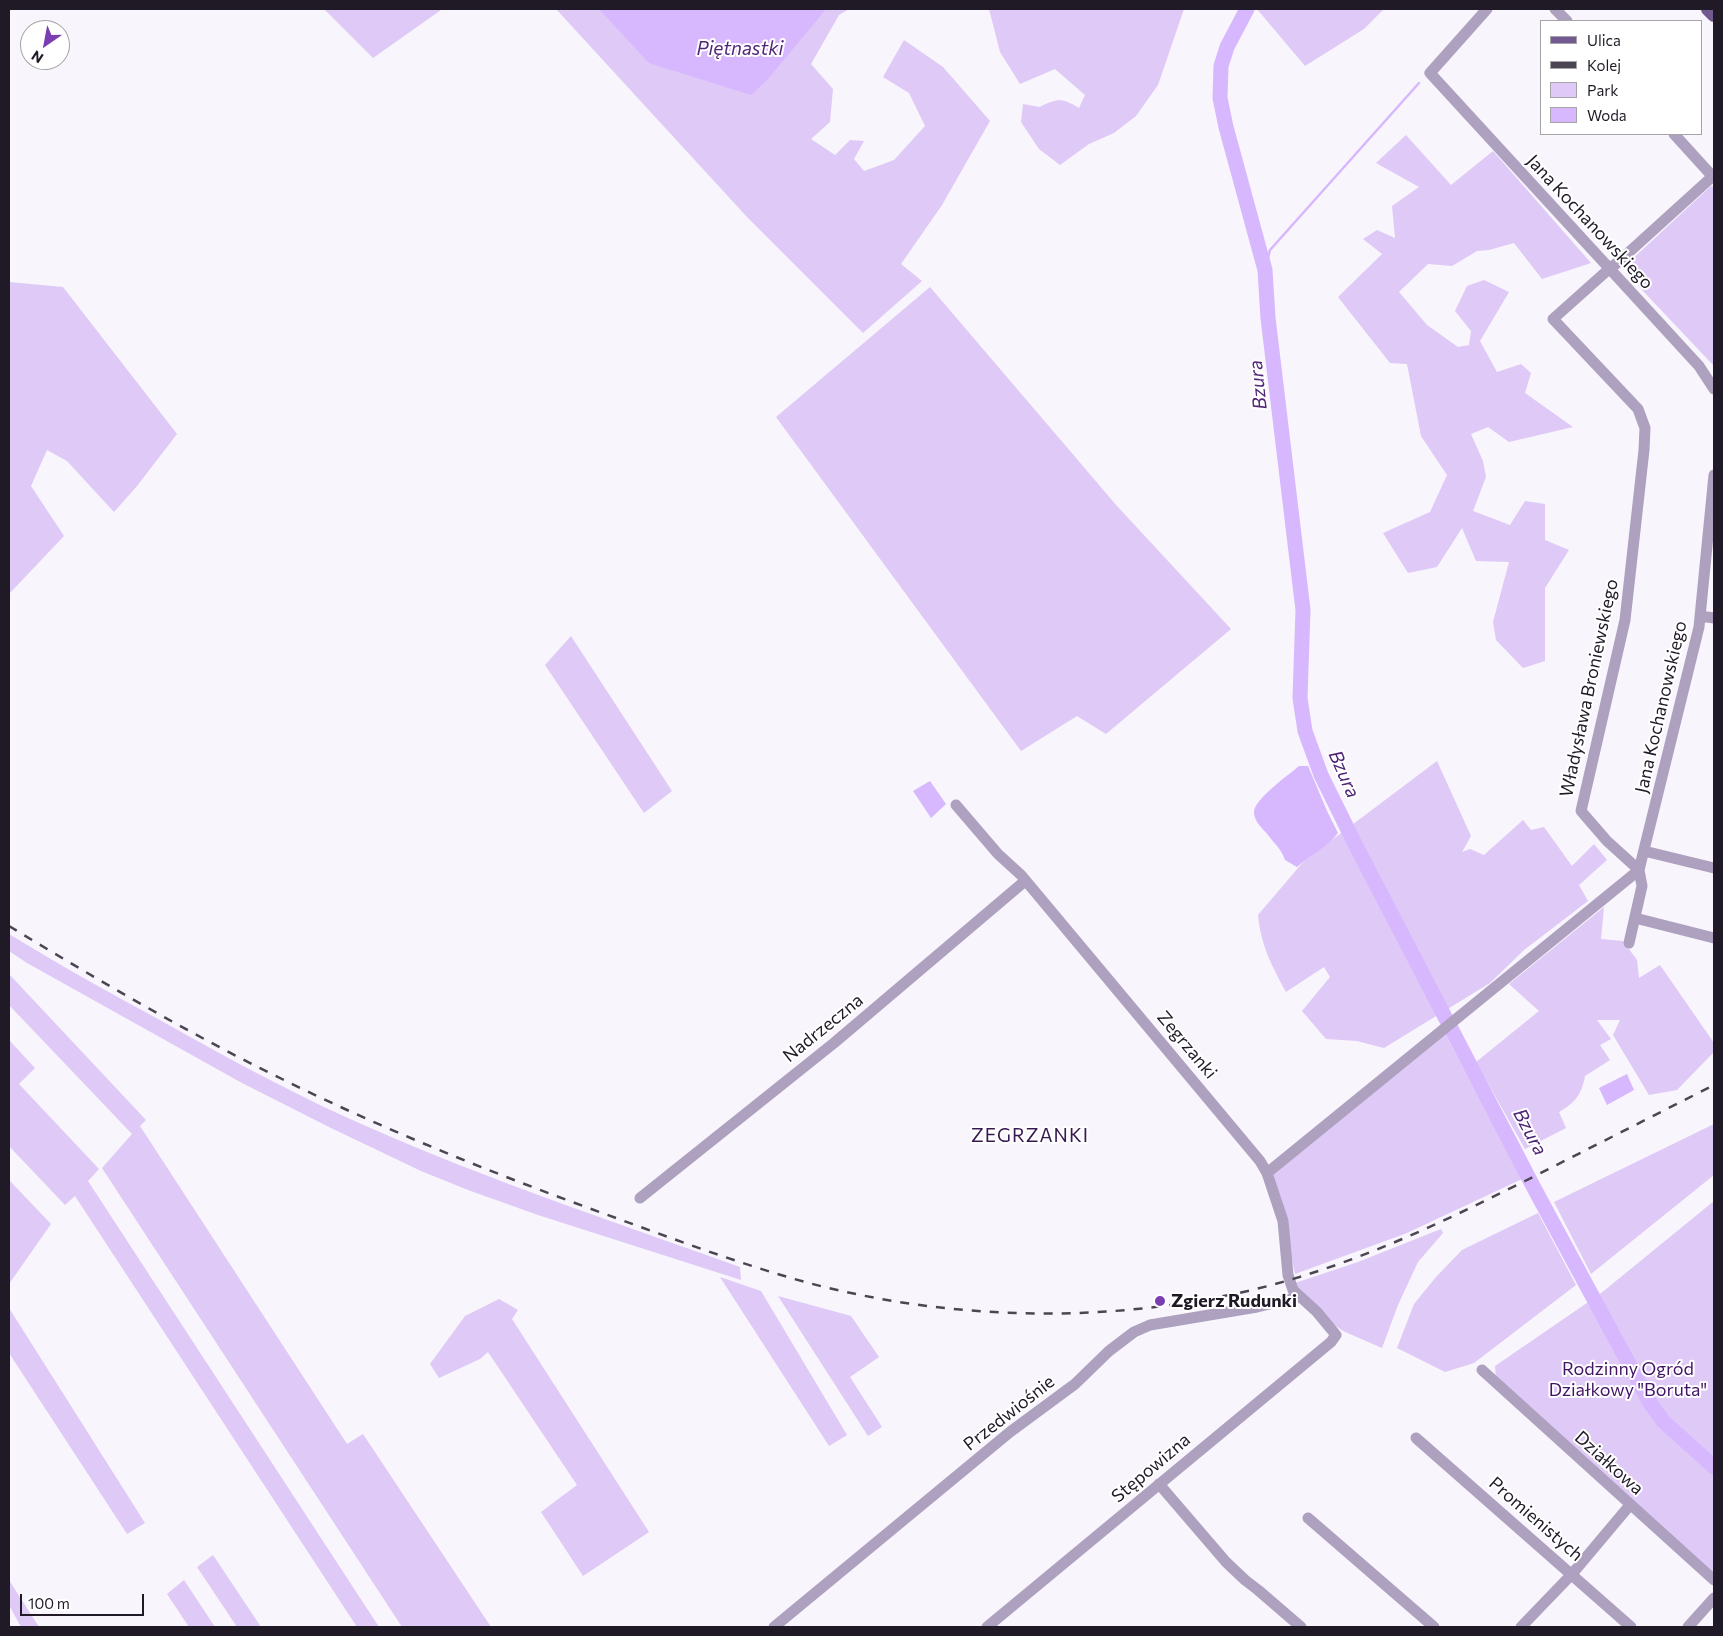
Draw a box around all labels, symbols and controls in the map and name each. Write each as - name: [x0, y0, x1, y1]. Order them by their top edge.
- north arrow: [20, 20, 70, 70]
- legend: [1540, 20, 1703, 135]
- text: Ulica: [1587, 31, 1621, 49]
- water label: Piętnastki: [697, 38, 783, 60]
- text: N: [28, 47, 46, 67]
- text: Kolej: [1587, 56, 1621, 74]
- text: Park: [1587, 81, 1618, 99]
- text: Woda: [1587, 106, 1627, 124]
- street label: Jana Kochanowskiego: [1522, 150, 1658, 294]
- water label: Bzura: [1244, 359, 1272, 411]
- street label: Władysława Broniewskiego: [1555, 577, 1623, 799]
- street label: Jana Kochanowskiego: [1631, 619, 1691, 795]
- water label: Bzura: [1323, 747, 1365, 801]
- street label: Nadrzeczna: [779, 989, 867, 1067]
- street label: Zegrzanki: [1153, 1007, 1221, 1083]
- water label: Bzura: [1508, 1105, 1552, 1159]
- district label: ZEGRZANKI: [970, 1125, 1090, 1147]
- place label: Zgierz Rudunki: [1171, 1290, 1297, 1312]
- marker: Zgierz Rudunki: [1153, 1294, 1167, 1308]
- park label: Rodzinny Ogród Działkowy "Boruta": [1549, 1358, 1707, 1400]
- street label: Przedwiośnie: [959, 1371, 1059, 1455]
- street label: Działkowa: [1570, 1427, 1648, 1499]
- street label: Stępowizna: [1107, 1429, 1195, 1507]
- street label: Promienistych: [1485, 1472, 1587, 1566]
- scale bar: [22, 1584, 146, 1616]
- text: 100 m: [28, 1594, 70, 1612]

